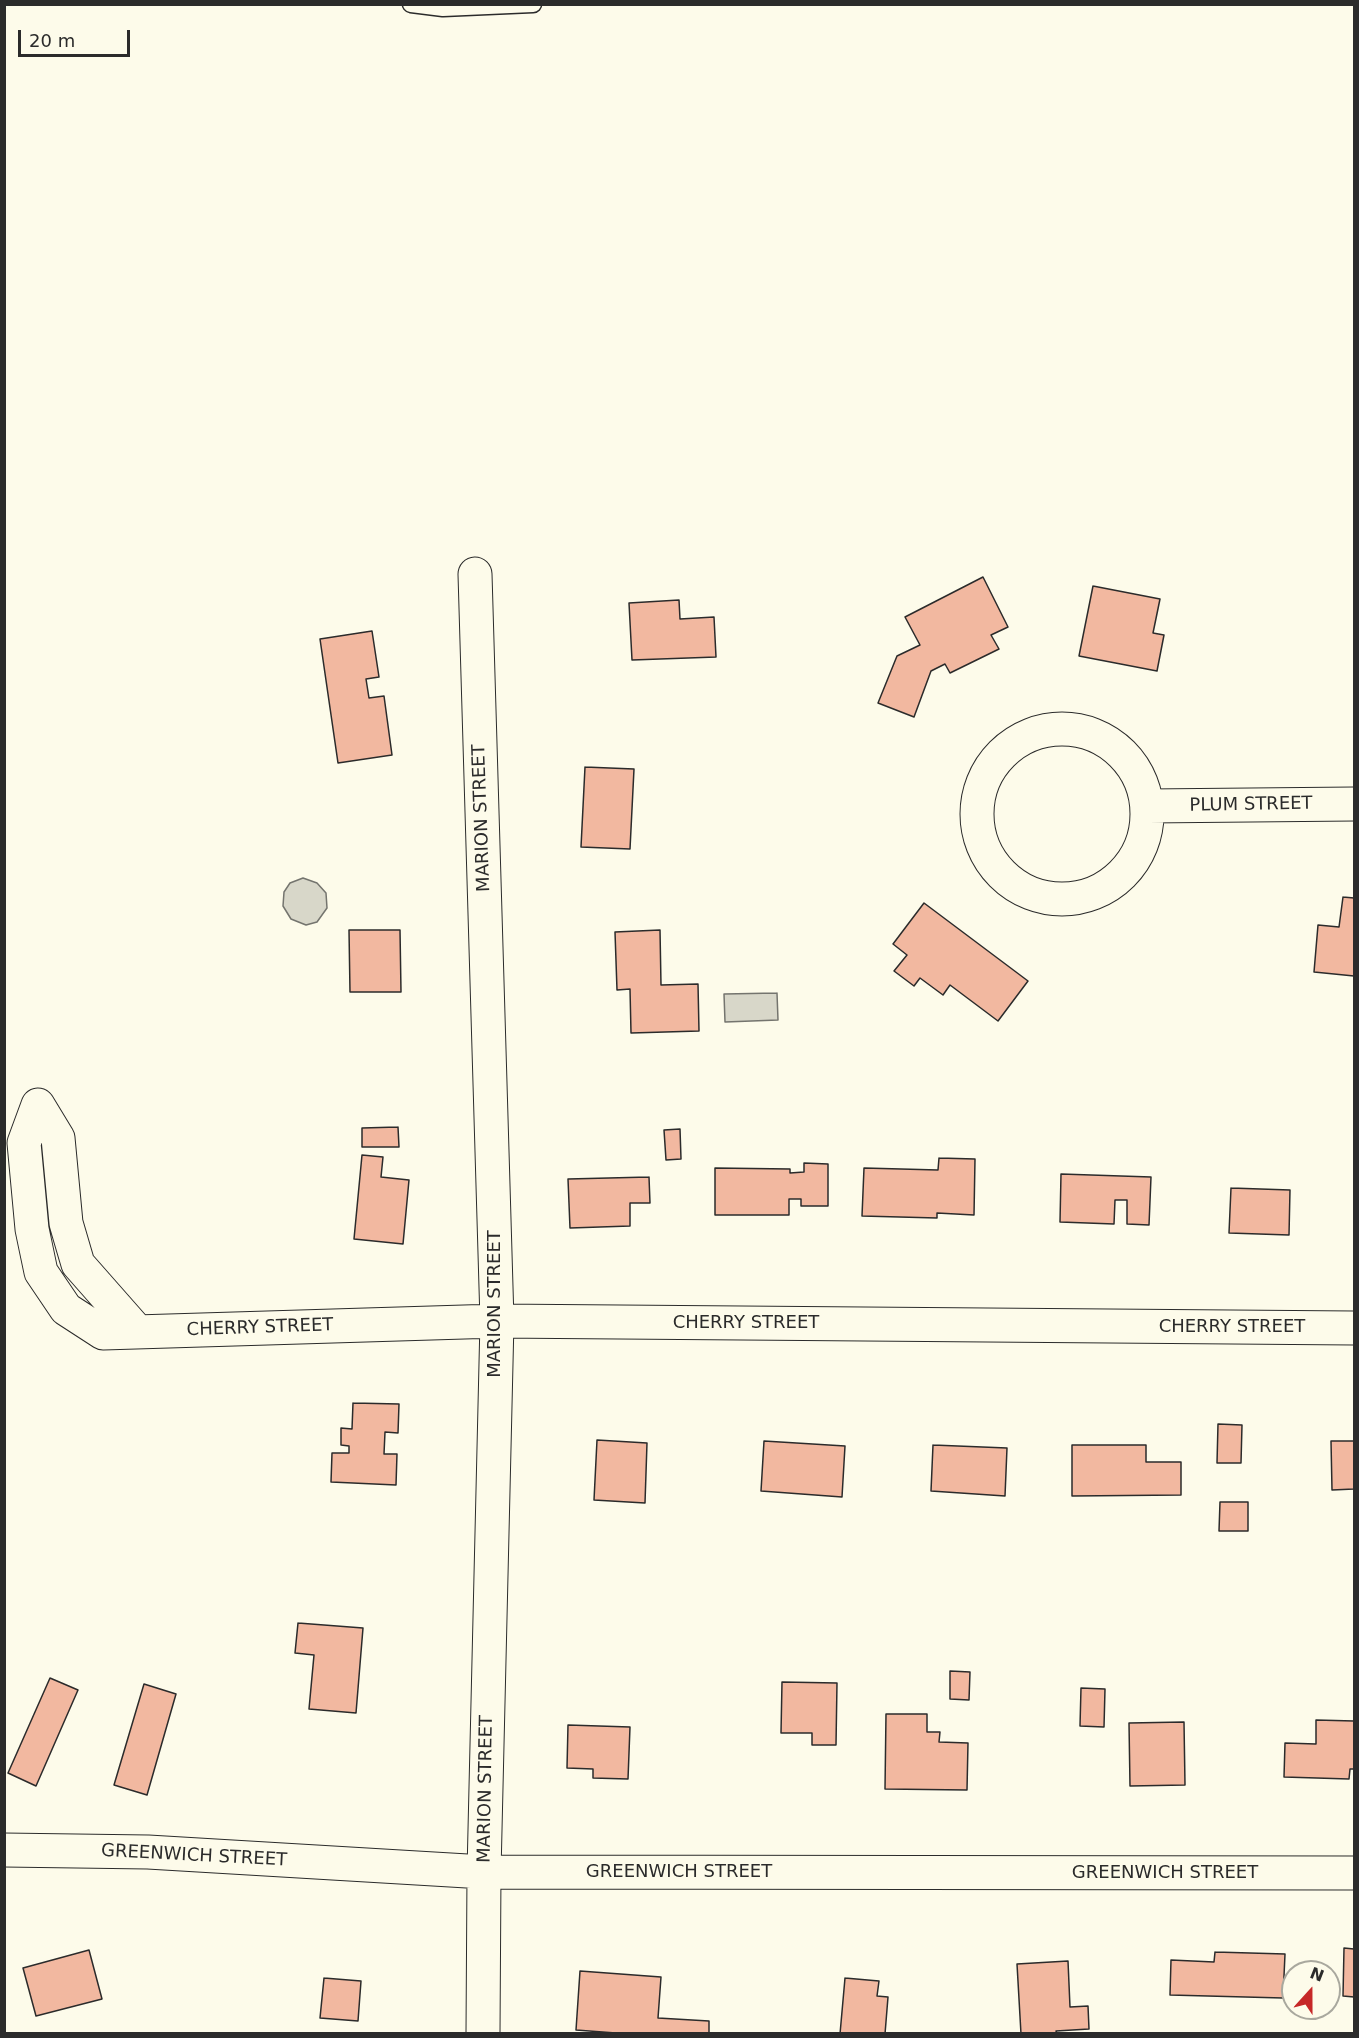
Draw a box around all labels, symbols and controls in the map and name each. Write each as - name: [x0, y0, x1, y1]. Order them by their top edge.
- scale bar: [21, 18, 134, 56]
- text: 20 m: [29, 30, 75, 51]
- street label: MARION STREET: [469, 744, 495, 892]
- street label: PLUM STREET: [1189, 793, 1313, 817]
- street label: MARION STREET: [484, 1230, 506, 1378]
- street label: CHERRY STREET: [673, 1312, 819, 1334]
- street label: CHERRY STREET: [186, 1315, 334, 1341]
- street label: CHERRY STREET: [1159, 1316, 1305, 1338]
- street label: MARION STREET: [474, 1715, 498, 1863]
- street label: GREENWICH STREET: [100, 1840, 288, 1872]
- street label: GREENWICH STREET: [586, 1861, 772, 1883]
- street label: GREENWICH STREET: [1072, 1862, 1258, 1884]
- north arrow: [1281, 1960, 1341, 2020]
- text: N: [1307, 1963, 1327, 1986]

